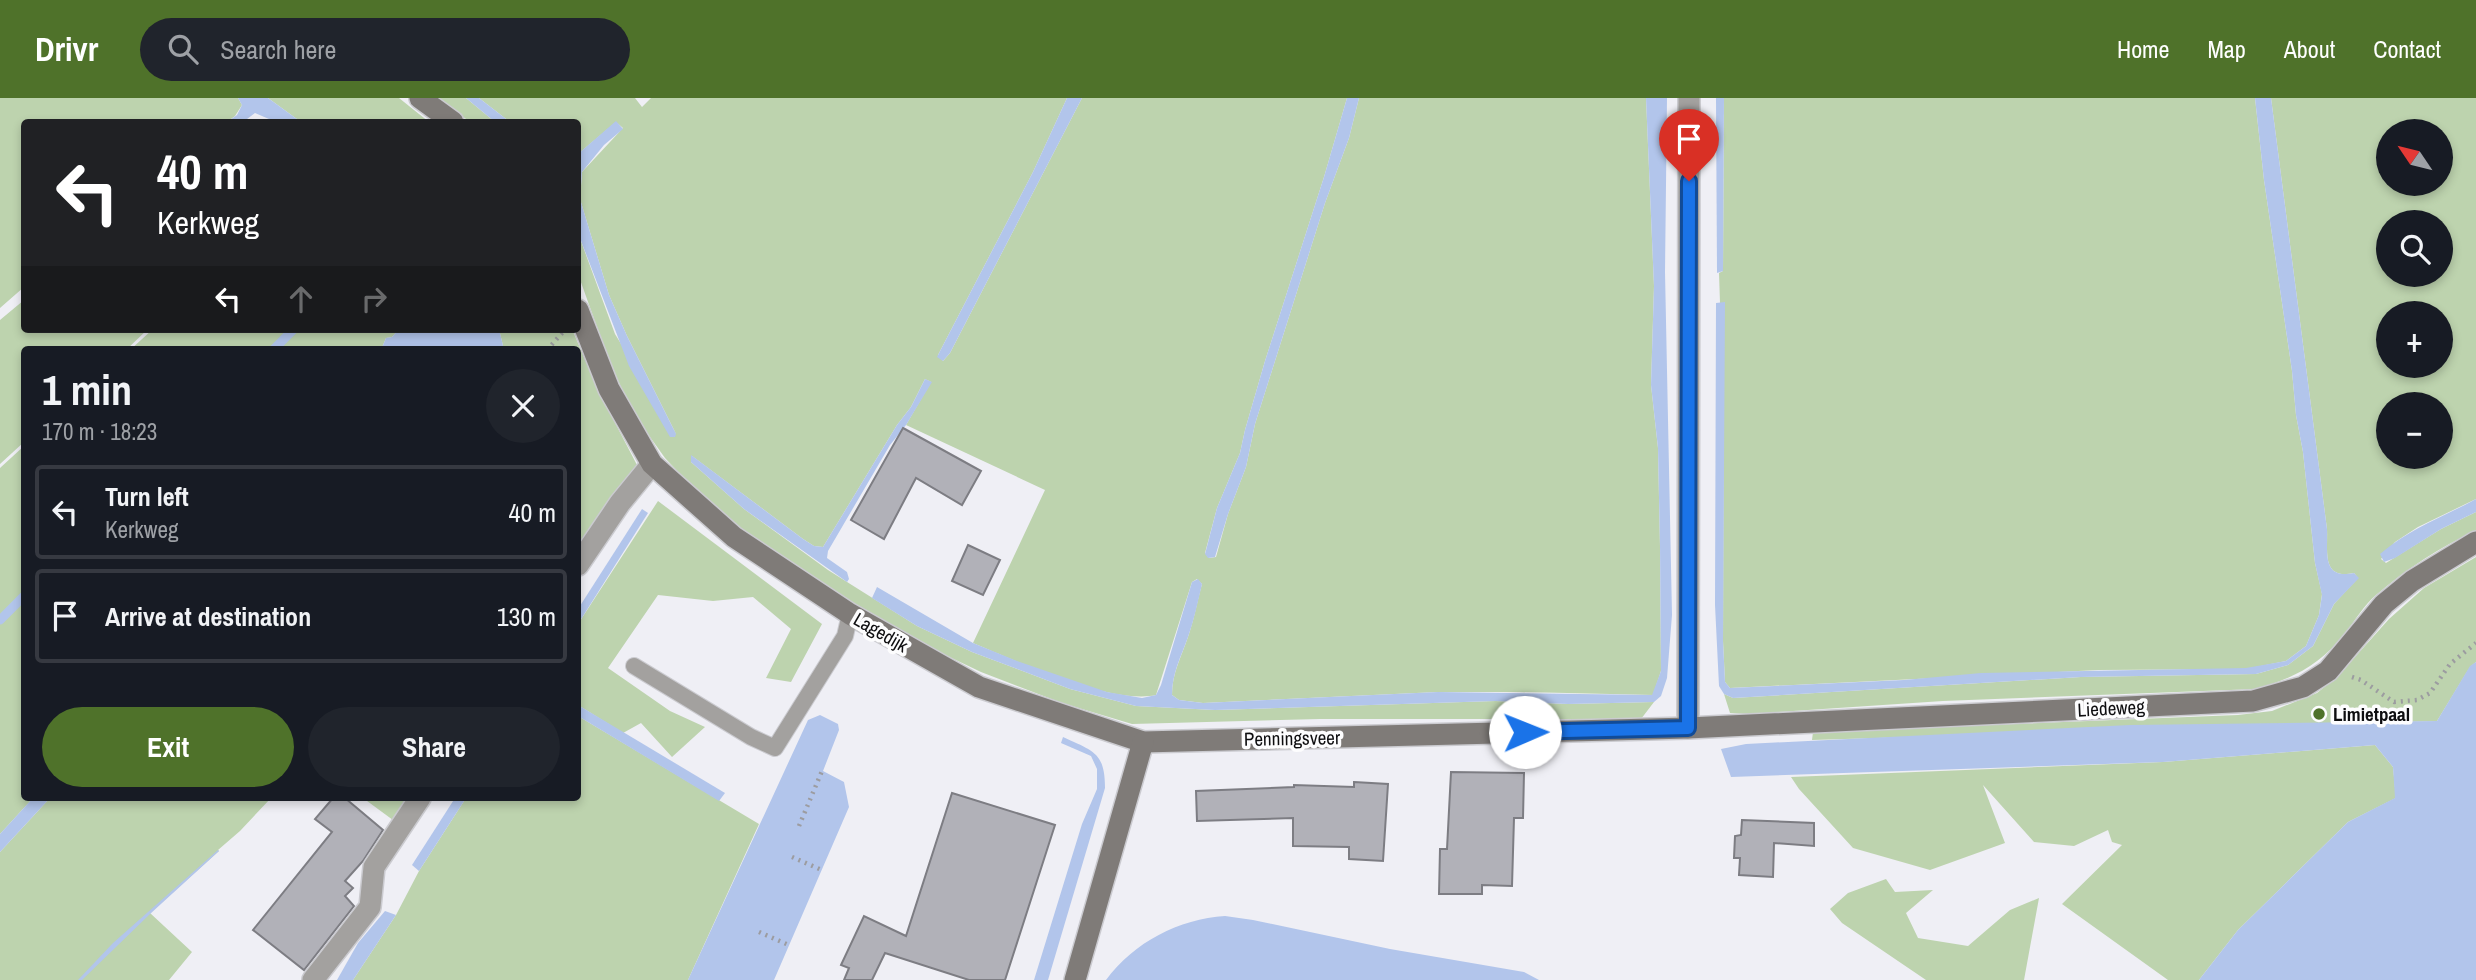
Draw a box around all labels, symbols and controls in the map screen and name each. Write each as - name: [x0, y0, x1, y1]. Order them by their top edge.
- search box: [140, 18, 630, 81]
- text: Drivr: [35, 27, 98, 71]
- icon: search: [164, 30, 202, 68]
- text: Search here: [220, 32, 336, 67]
- text: Home: [2117, 33, 2169, 65]
- text: Map: [2207, 33, 2246, 65]
- text: About: [2284, 33, 2335, 65]
- text: Contact: [2373, 33, 2441, 65]
- pin: [1659, 109, 1719, 181]
- north arrow: [2376, 119, 2454, 196]
- map controls: [2376, 119, 2453, 469]
- icon: arrive: [1670, 120, 1708, 158]
- text: 40 m: [157, 138, 249, 204]
- icon: left: [42, 147, 133, 238]
- text: Kerkweg: [157, 201, 259, 244]
- button: search: [2376, 210, 2453, 287]
- icon: left: [209, 280, 247, 318]
- icon: ahead: [282, 280, 320, 318]
- icon: right: [355, 280, 393, 318]
- button: +: [2376, 301, 2453, 378]
- text: 1 min: [42, 362, 132, 418]
- button: close: [486, 369, 560, 443]
- button: −: [2376, 392, 2453, 469]
- text: 170 m · 18:23: [42, 416, 157, 447]
- text: Turn left: [105, 479, 189, 514]
- icon: left: [46, 493, 84, 531]
- text: 40 m: [509, 495, 556, 530]
- text: Kerkweg: [105, 514, 178, 545]
- icon: arrive: [46, 597, 84, 635]
- text: Arrive at destination: [105, 599, 311, 634]
- text: 130 m: [497, 599, 556, 634]
- street label: Lagedijk: [849, 606, 913, 658]
- street label: Liedeweg: [2077, 693, 2146, 723]
- position arrow: [1488, 695, 1562, 769]
- place label: Limietpaal: [2333, 701, 2410, 727]
- marker: Limietpaal: [2311, 706, 2327, 722]
- button: Exit: [42, 707, 294, 787]
- button: Share: [308, 707, 560, 787]
- street label: Penningsveer: [1244, 724, 1341, 752]

